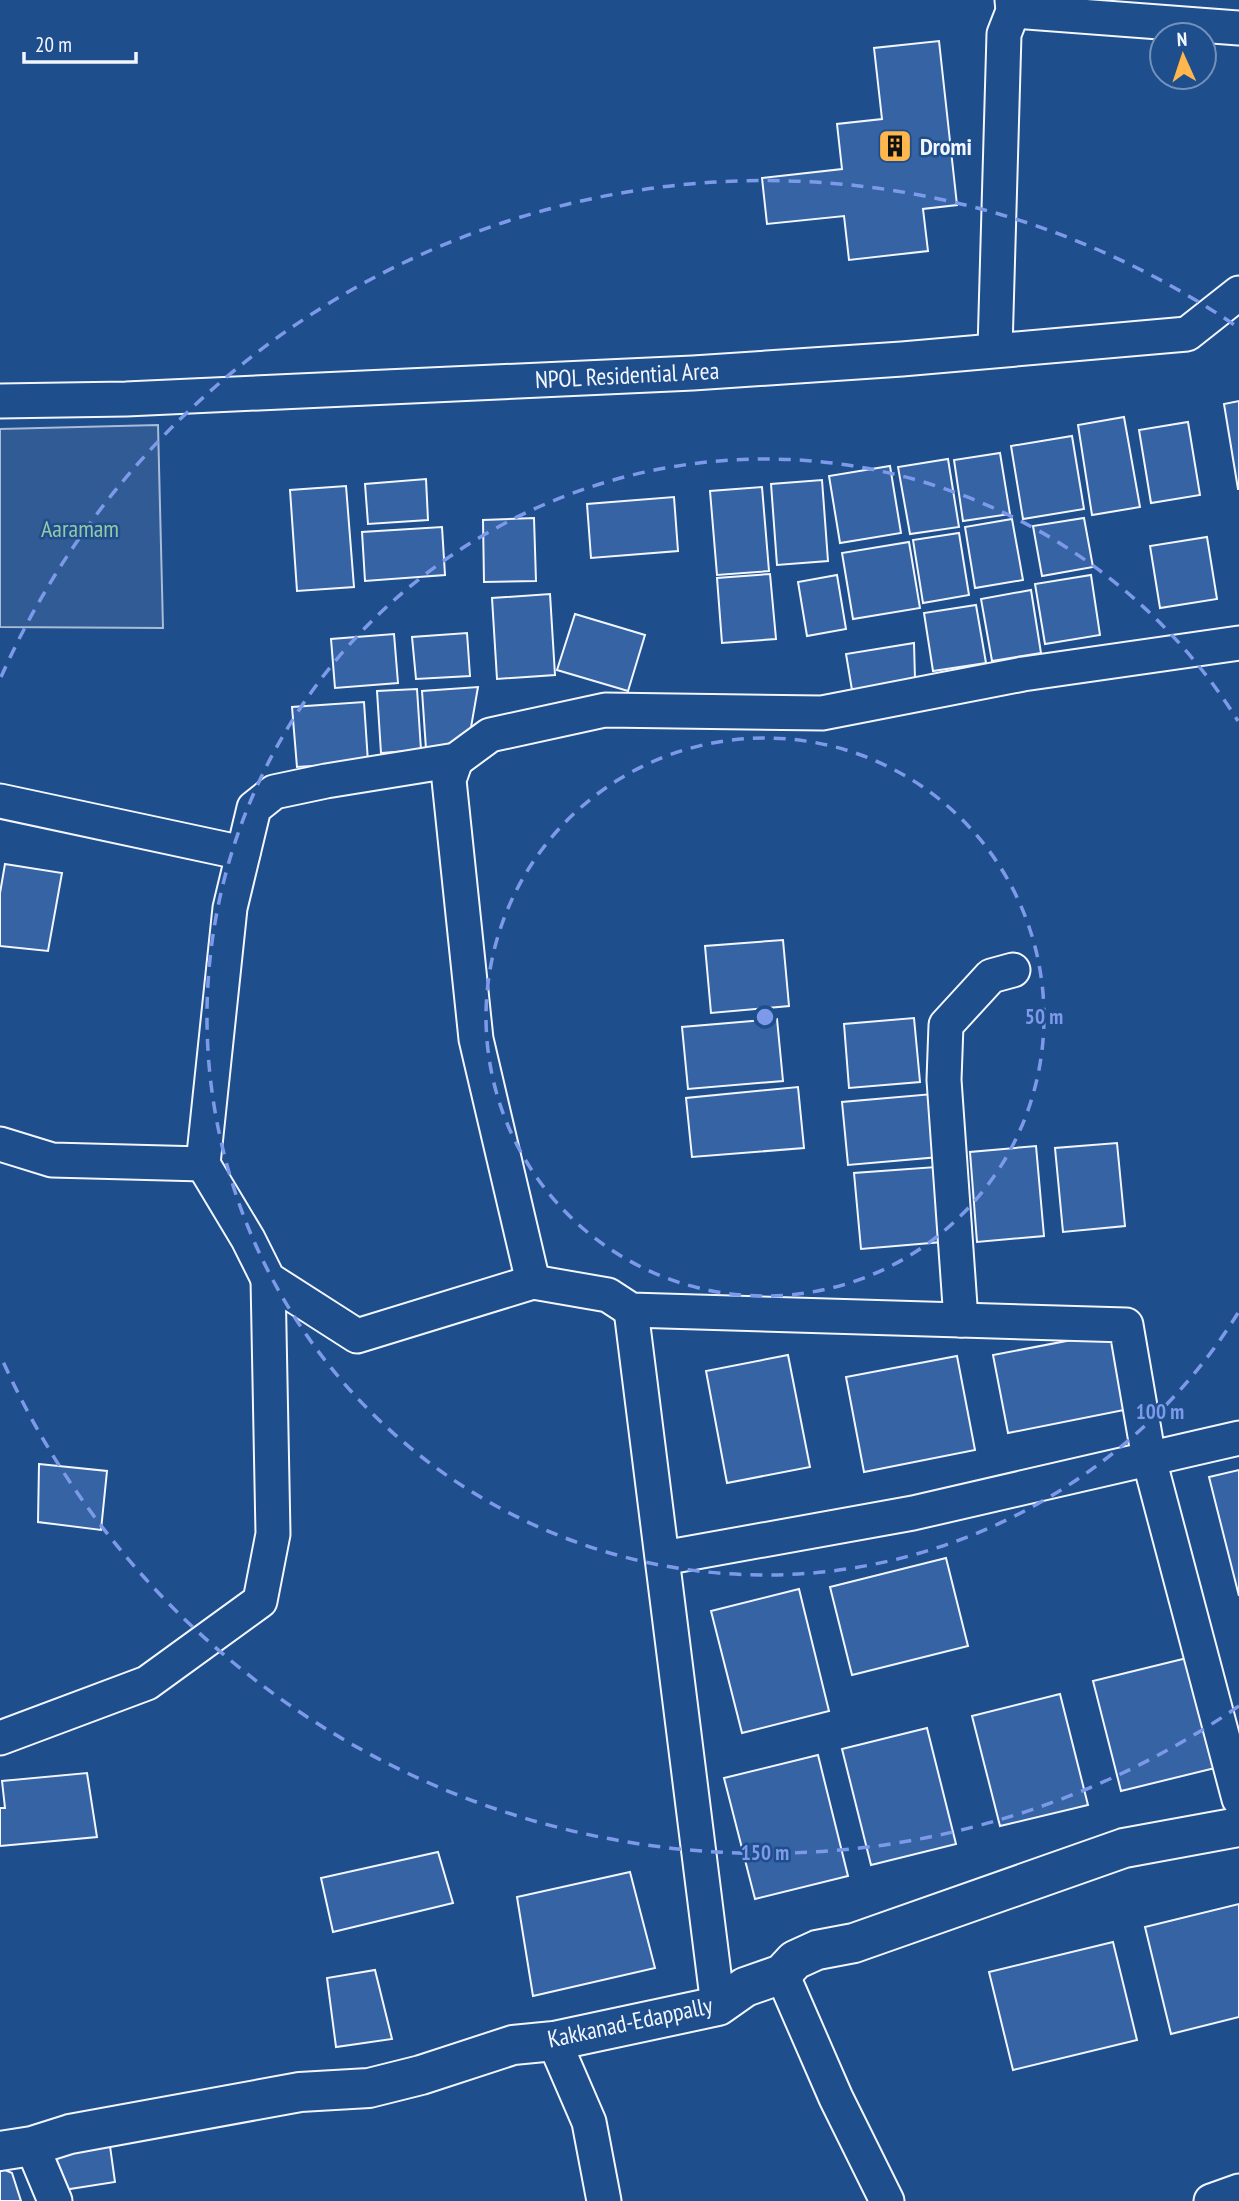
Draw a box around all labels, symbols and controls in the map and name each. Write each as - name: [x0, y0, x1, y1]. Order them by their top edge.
- scale bar: [24, 21, 136, 65]
- north arrow: [1148, 21, 1218, 91]
- text: N: [1176, 27, 1188, 51]
- text: 20 m: [35, 31, 72, 58]
- building icon: Dromi: [876, 127, 914, 165]
- place label: Dromi: [920, 131, 972, 162]
- street label: NPOL Residential Area: [534, 355, 720, 395]
- park label: Aaramam: [41, 513, 119, 544]
- text: 50 m: [1025, 1003, 1063, 1030]
- centre of rings: [753, 1005, 777, 1029]
- text: 100 m: [1136, 1398, 1184, 1425]
- text: 150 m: [741, 1839, 789, 1866]
- street label: Kakkanad-Edappally: [545, 1989, 715, 2055]

